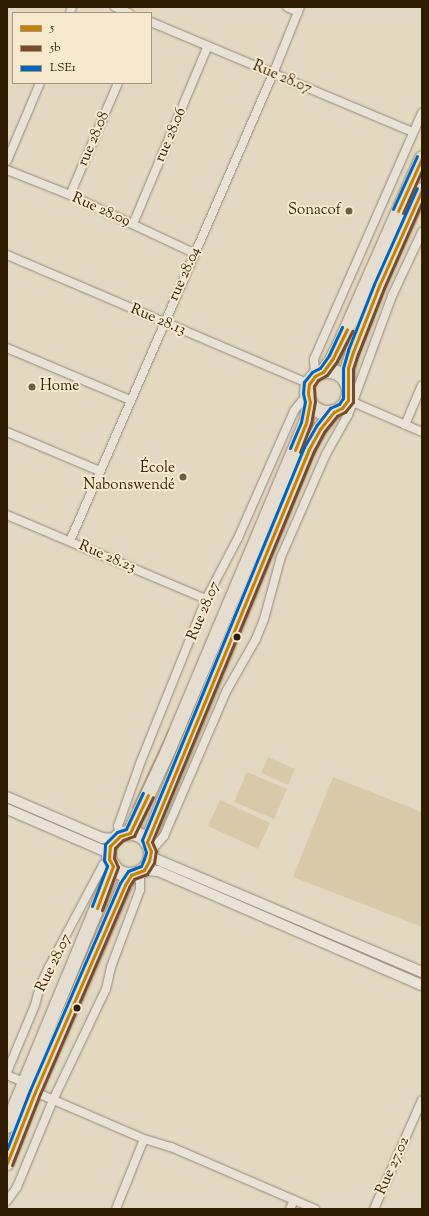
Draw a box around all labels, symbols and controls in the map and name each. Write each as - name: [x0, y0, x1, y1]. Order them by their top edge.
- legend: [12, 12, 152, 84]
- text: 5: [50, 19, 54, 37]
- text: 5b: [50, 39, 61, 57]
- street label: Rue 28.07: [250, 58, 314, 98]
- text: LSE1: [50, 59, 76, 77]
- street label: rue 28.06: [151, 105, 191, 165]
- street label: rue 28.08: [74, 109, 114, 169]
- street label: Rue 28.09: [69, 189, 133, 231]
- place label: Sonacof: [288, 202, 341, 220]
- marker: Sonacof: [344, 206, 354, 216]
- street label: rue 28.04: [165, 244, 205, 304]
- street label: Rue 28.13: [128, 300, 188, 340]
- place label: Home: [40, 378, 79, 396]
- marker: Home: [27, 382, 37, 392]
- place label: École Nabonswendé: [83, 459, 175, 494]
- marker: École Nabonswendé: [178, 472, 188, 482]
- street label: Rue 28.23: [76, 537, 138, 577]
- street label: Rue 28.07: [184, 579, 224, 643]
- unlabelled marker: [232, 632, 242, 642]
- street label: Rue 28.07: [32, 931, 76, 995]
- unlabelled marker: [72, 1003, 82, 1013]
- street label: Rue 27.02: [372, 1134, 414, 1198]

